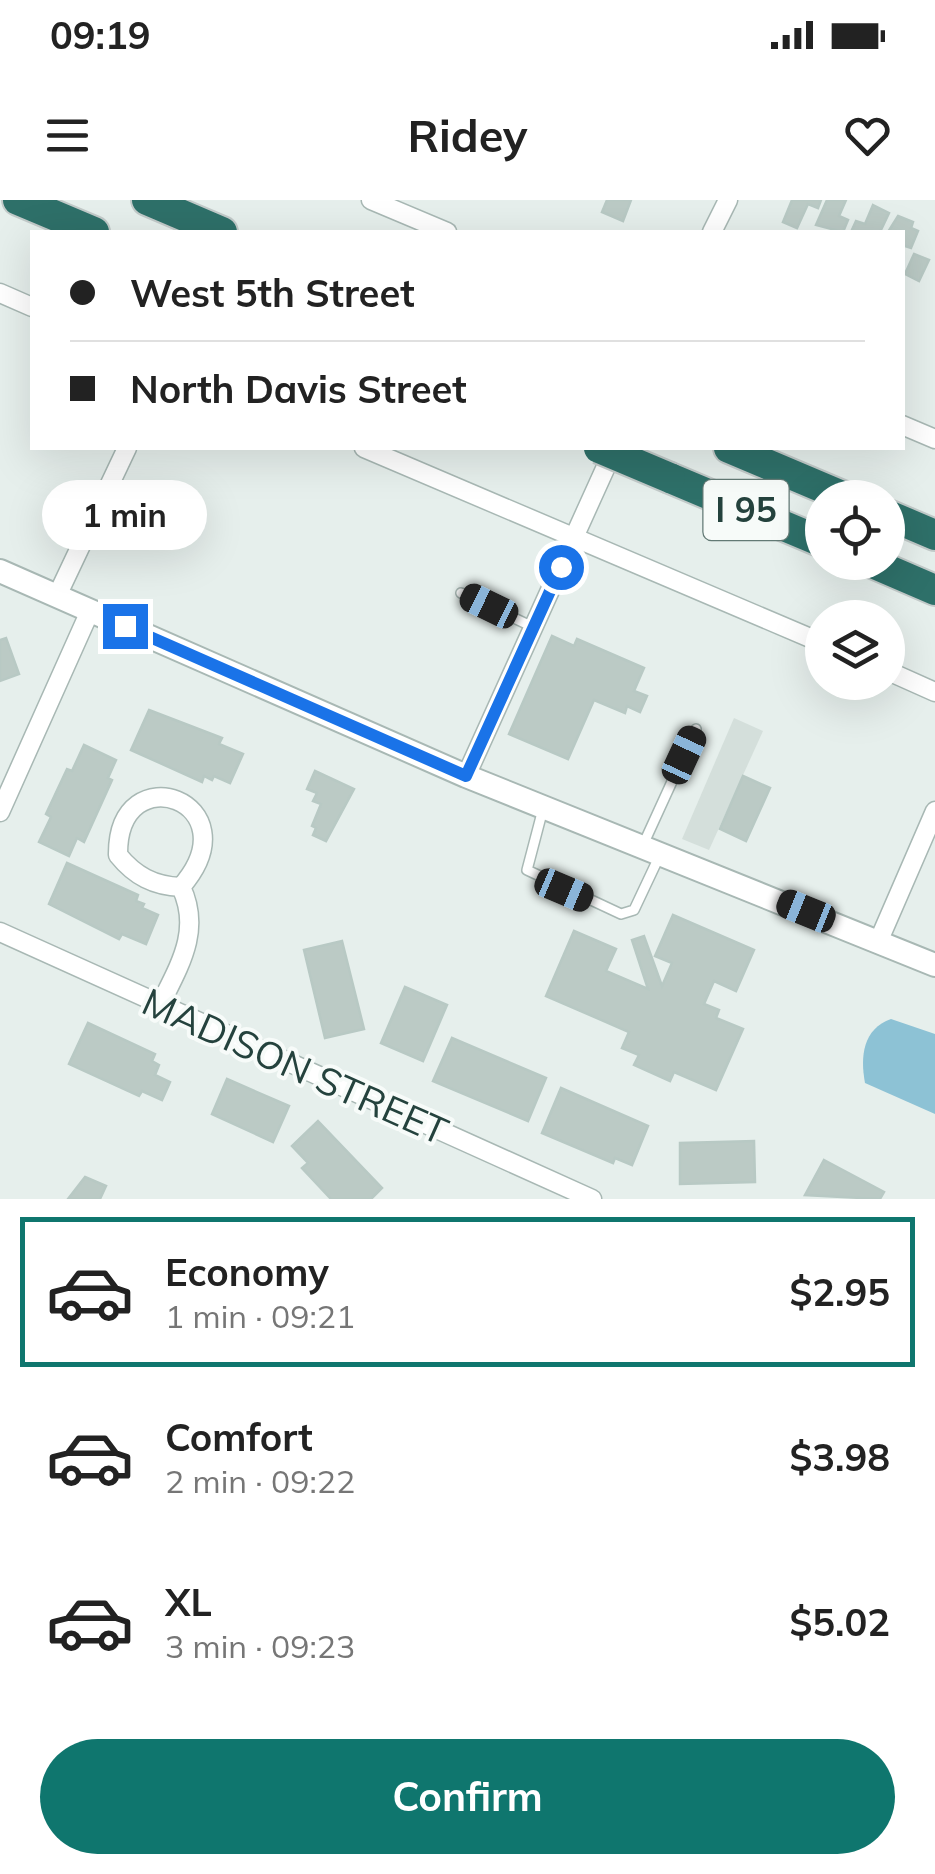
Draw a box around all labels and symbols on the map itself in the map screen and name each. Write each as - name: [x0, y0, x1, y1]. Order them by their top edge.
- road number: I 95: [704, 480, 788, 540]
- callout: 1 min: [42, 481, 208, 551]
- route start: [539, 545, 584, 590]
- car: [455, 579, 523, 633]
- route end: [103, 604, 148, 649]
- car: [658, 721, 710, 789]
- car: [531, 864, 597, 916]
- car: [773, 886, 839, 936]
- street label: MADISON STREET: [135, 977, 456, 1155]

